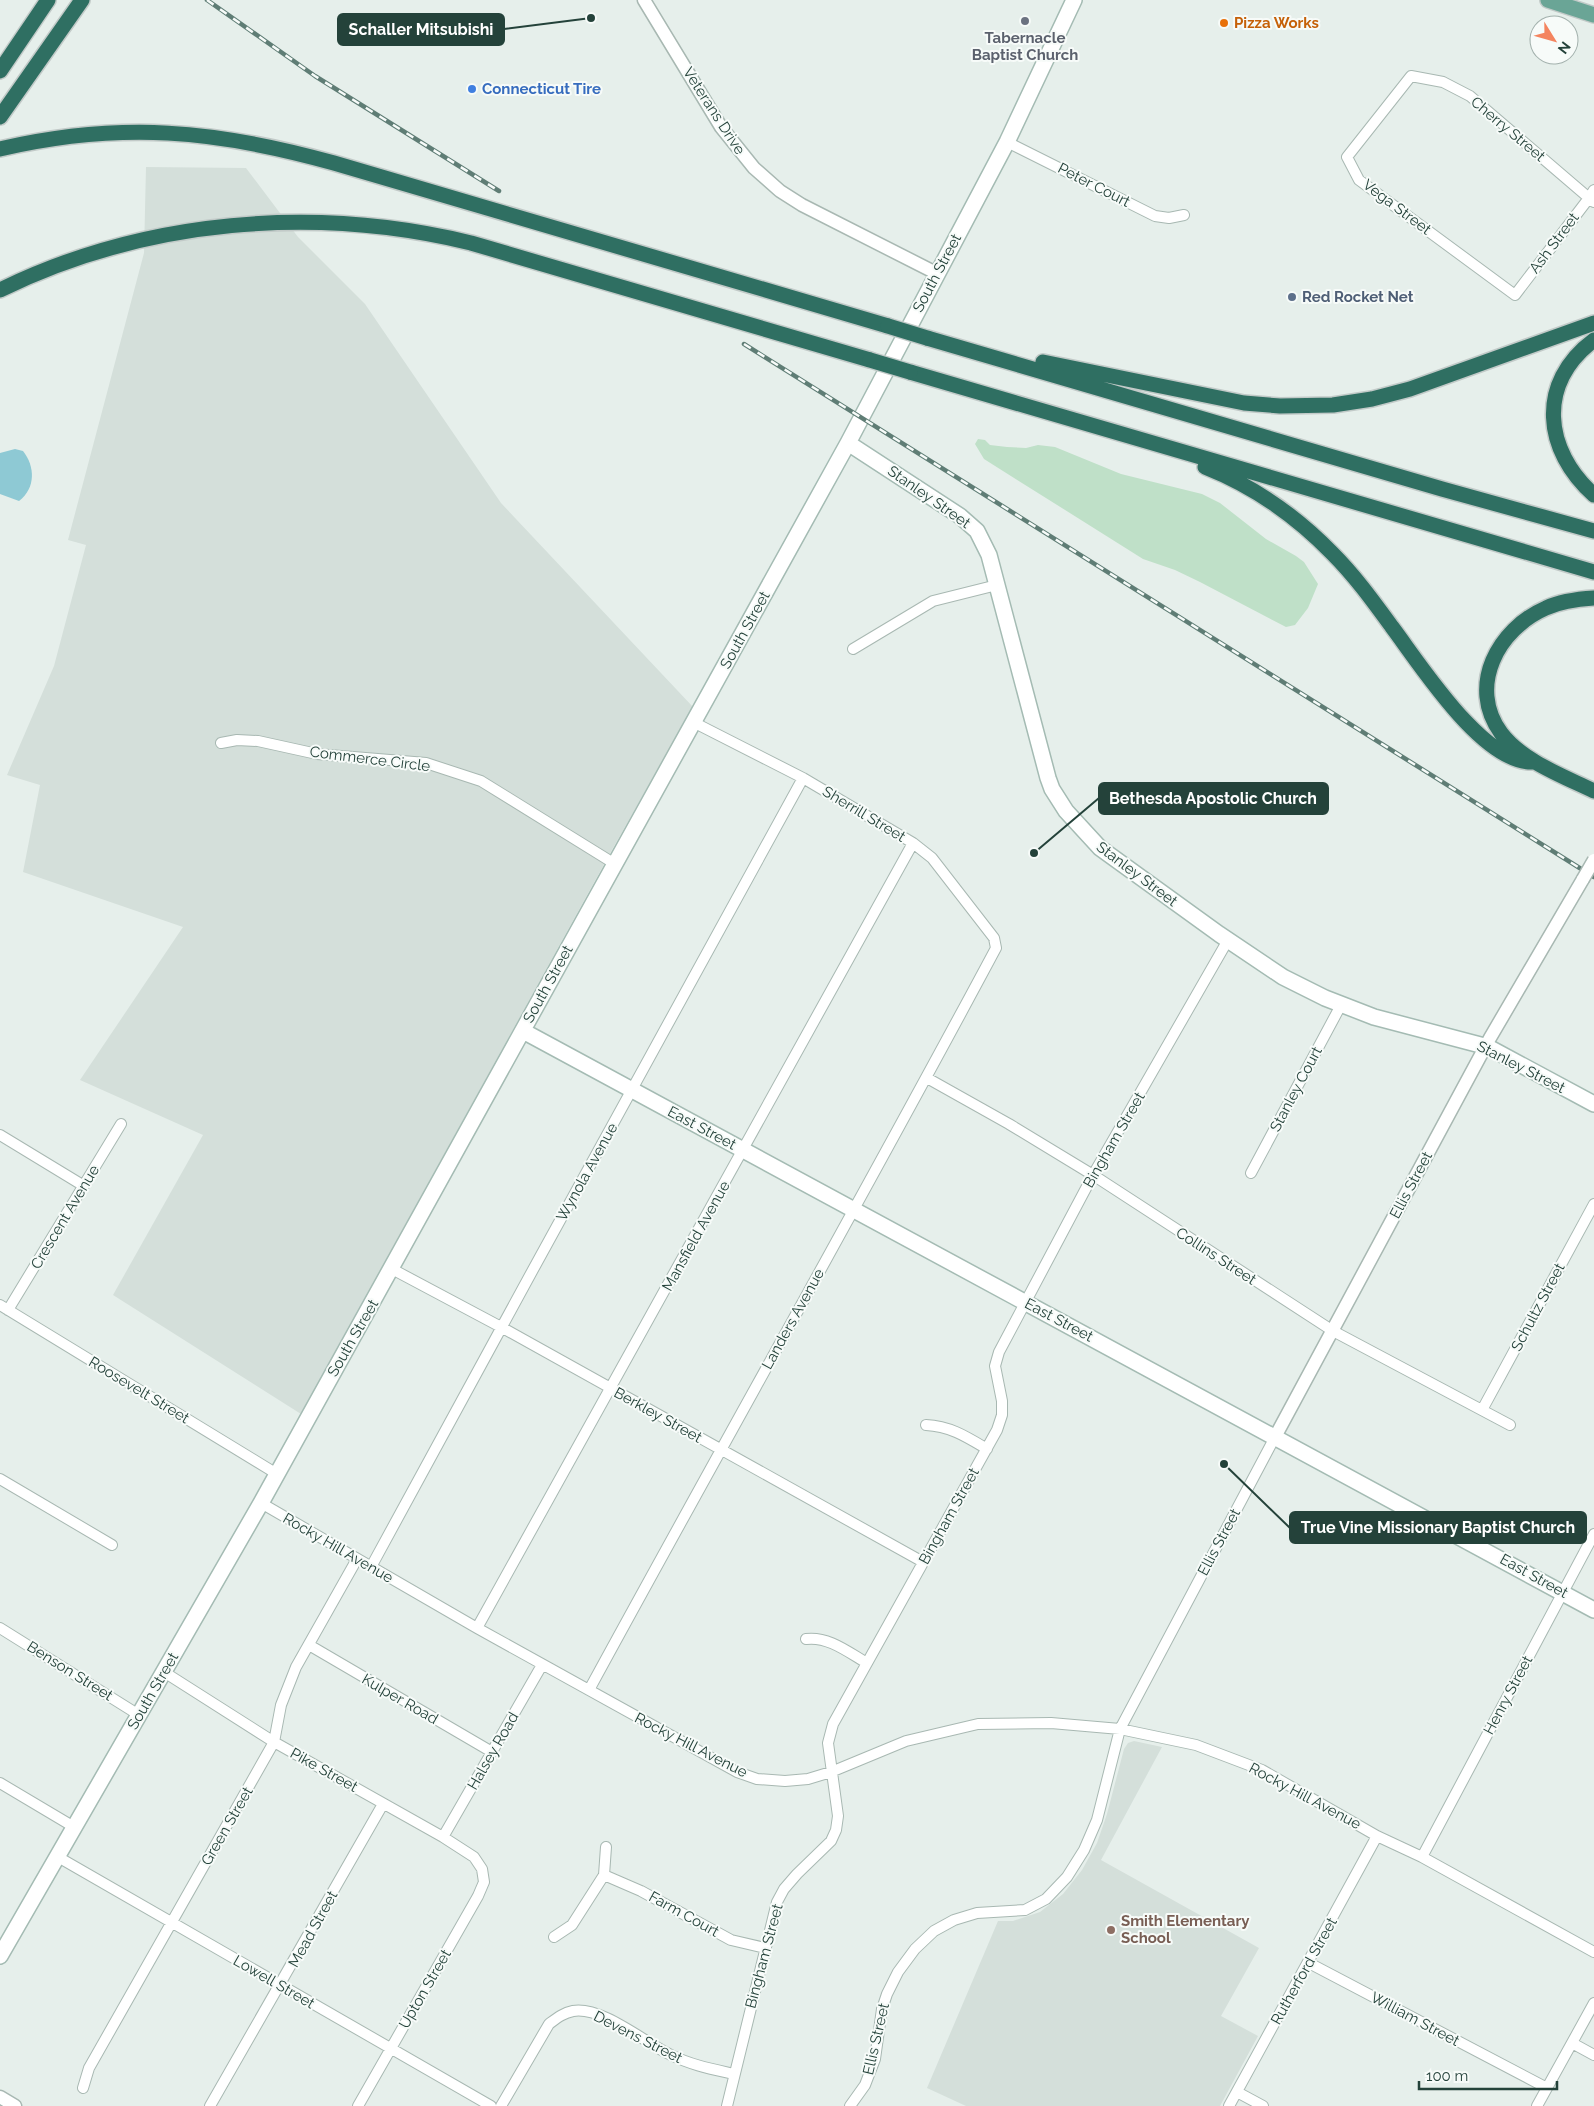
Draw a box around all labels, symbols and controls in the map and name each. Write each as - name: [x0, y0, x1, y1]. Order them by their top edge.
- callout: Schaller Mitsubishi: [338, 14, 504, 45]
- place label: Pizza Works: [1234, 14, 1319, 32]
- marker: Tabernacle Baptist Church: [1019, 15, 1031, 27]
- north arrow: [1529, 15, 1579, 65]
- marker: Pizza Works: [1218, 17, 1230, 29]
- text: Schaller Mitsubishi: [349, 20, 493, 39]
- place label: Tabernacle Baptist Church: [972, 29, 1078, 64]
- text: N: [1555, 39, 1574, 57]
- street label: Veterans Drive: [679, 64, 749, 158]
- place label: Connecticut Tire: [482, 80, 601, 98]
- marker: Connecticut Tire: [466, 83, 478, 95]
- street label: Cherry Street: [1467, 93, 1549, 165]
- street label: Peter Court: [1055, 159, 1133, 211]
- street label: Vega Street: [1359, 175, 1435, 239]
- street label: Ash Street: [1525, 209, 1583, 277]
- street label: South Street: [909, 231, 965, 315]
- place label: Red Rocket Net: [1302, 288, 1414, 306]
- marker: Red Rocket Net: [1286, 291, 1298, 303]
- street label: Stanley Street: [884, 462, 974, 532]
- street label: South Street: [716, 588, 774, 672]
- street label: Commerce Circle: [309, 743, 431, 775]
- street label: Sherrill Street: [819, 782, 909, 846]
- callout: Bethesda Apostolic Church: [1099, 783, 1328, 814]
- text: Bethesda Apostolic Church: [1109, 789, 1317, 808]
- street label: Stanley Street: [1093, 838, 1181, 910]
- street label: South Street: [519, 942, 577, 1026]
- street label: Stanley Street: [1474, 1037, 1568, 1097]
- street label: Stanley Court: [1266, 1043, 1326, 1135]
- street label: Bingham Street: [1079, 1089, 1149, 1191]
- street label: East Street: [665, 1102, 739, 1154]
- street label: Wynola Avenue: [553, 1120, 622, 1224]
- street label: Ellis Street: [1386, 1148, 1436, 1222]
- street label: Crescent Avenue: [27, 1162, 103, 1272]
- street label: Mansfield Avenue: [658, 1178, 734, 1294]
- street label: Collins Street: [1172, 1223, 1260, 1289]
- street label: Schultz Street: [1507, 1260, 1569, 1354]
- street label: Landers Avenue: [758, 1265, 828, 1372]
- street label: East Street: [1022, 1294, 1096, 1346]
- street label: South Street: [324, 1296, 382, 1380]
- street label: Roosevelt Street: [85, 1353, 193, 1427]
- street label: Berkley Street: [611, 1383, 705, 1447]
- street label: Bingham Street: [915, 1465, 983, 1567]
- street label: Ellis Street: [1194, 1505, 1244, 1579]
- street label: Rocky Hill Avenue: [280, 1509, 396, 1587]
- callout: True Vine Missionary Baptist Church: [1290, 1512, 1586, 1543]
- text: True Vine Missionary Baptist Church: [1301, 1518, 1575, 1537]
- street label: East Street: [1497, 1550, 1571, 1602]
- street label: Benson Street: [24, 1637, 116, 1705]
- street label: South Street: [124, 1649, 182, 1733]
- street label: Henry Street: [1480, 1652, 1536, 1738]
- street label: Kulper Road: [359, 1670, 441, 1728]
- street label: Halsey Road: [464, 1709, 522, 1793]
- street label: Rocky Hill Avenue: [632, 1709, 751, 1781]
- street label: Pike Street: [287, 1744, 361, 1796]
- street label: Rocky Hill Avenue: [1246, 1759, 1364, 1833]
- street label: Green Street: [197, 1784, 257, 1868]
- street label: Farm Court: [646, 1887, 722, 1941]
- street label: Mead Street: [285, 1888, 341, 1970]
- street label: Bingham Street: [741, 1902, 787, 2010]
- place label: Smith Elementary School: [1121, 1912, 1250, 1947]
- street label: Rutherford Street: [1267, 1914, 1341, 2028]
- marker: Smith Elementary School: [1105, 1924, 1117, 1936]
- street label: Upton Street: [395, 1946, 455, 2032]
- street label: Lowell Street: [230, 1951, 318, 2013]
- street label: William Street: [1368, 1988, 1462, 2050]
- street label: Ellis Street: [859, 2001, 893, 2077]
- street label: Devens Street: [591, 2007, 685, 2067]
- scale bar: [1419, 2058, 1556, 2090]
- text: 100 m: [1426, 2067, 1468, 2085]

